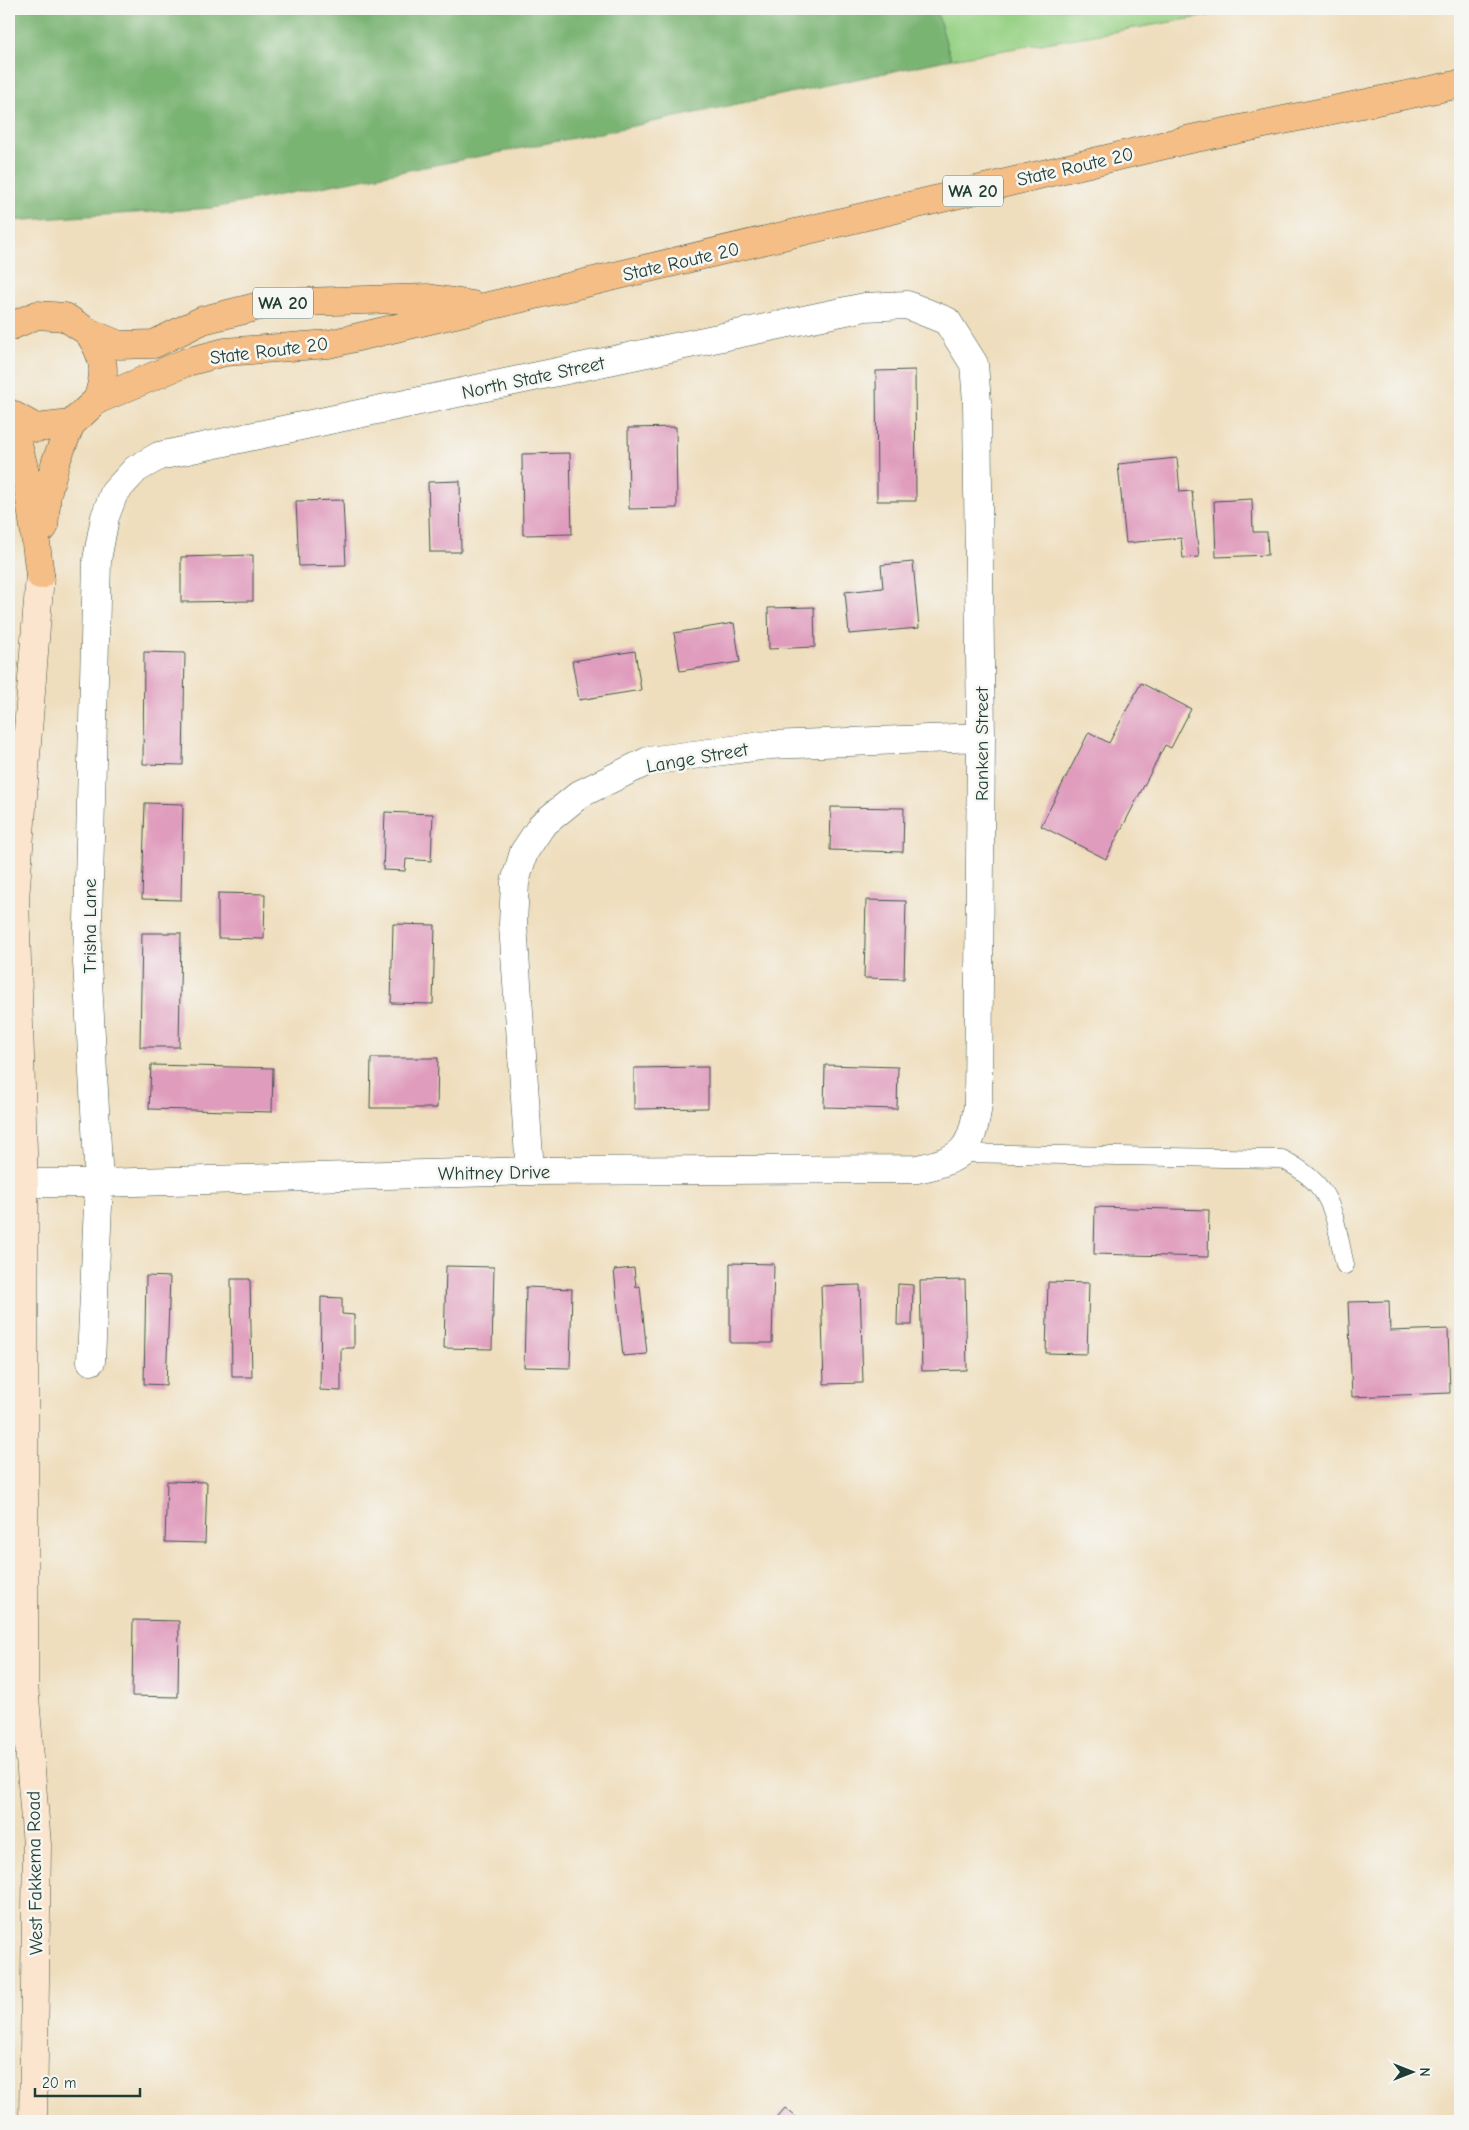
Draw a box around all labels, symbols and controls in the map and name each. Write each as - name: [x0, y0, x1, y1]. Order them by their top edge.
- street label: State Route 20: [1015, 143, 1136, 191]
- road number: WA 20: [943, 176, 1003, 207]
- street label: State Route 20: [621, 238, 742, 286]
- road number: WA 20: [253, 288, 313, 318]
- street label: State Route 20: [209, 333, 330, 369]
- street label: North State Street: [460, 352, 607, 404]
- street label: Ranken Street: [971, 686, 993, 801]
- street label: Lange Street: [645, 738, 750, 778]
- street label: Trisha Lane: [79, 878, 101, 974]
- street label: Whitney Drive: [438, 1161, 550, 1185]
- street label: West Fakkema Road: [23, 1791, 47, 1955]
- north arrow: [1386, 2048, 1436, 2098]
- scale bar: [35, 2065, 140, 2097]
- text: N: [1416, 2067, 1433, 2077]
- text: 20 m: [42, 2074, 76, 2092]

